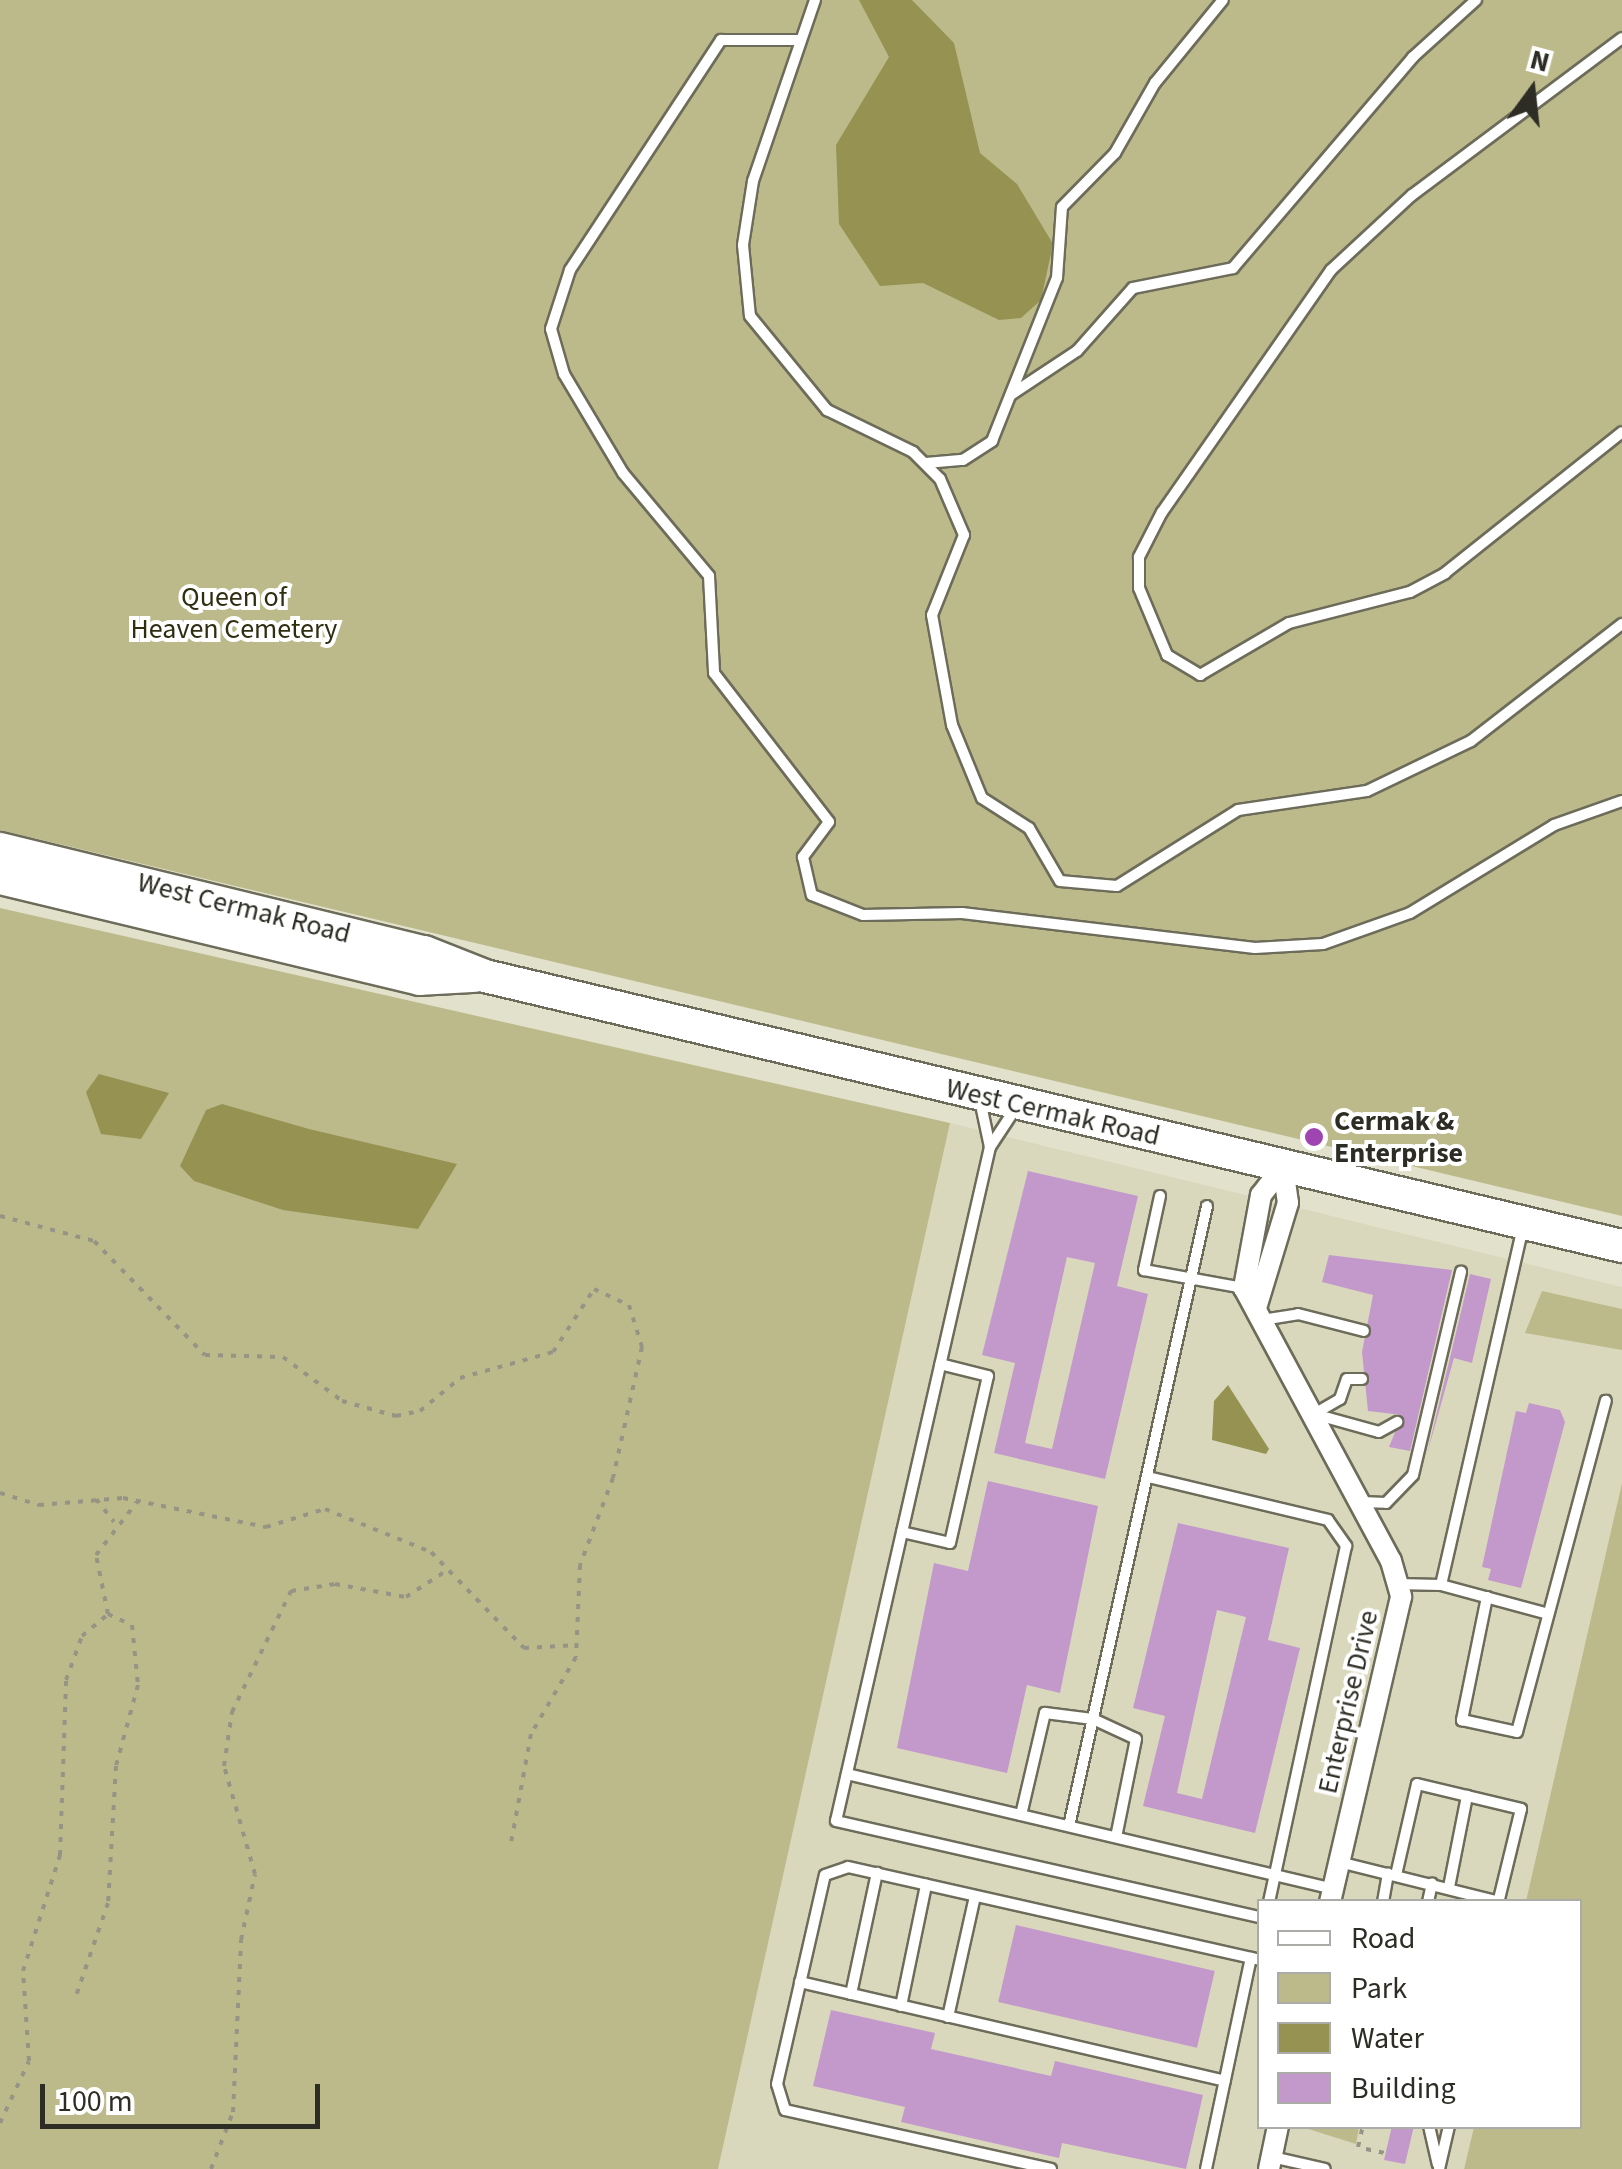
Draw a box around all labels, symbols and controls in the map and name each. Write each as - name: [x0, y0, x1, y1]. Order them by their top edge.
- text: N: [1526, 39, 1554, 83]
- north arrow: [1482, 40, 1582, 140]
- park label: Queen of Heaven Cemetery: [131, 580, 337, 646]
- street label: West Cermak Road: [134, 865, 354, 951]
- street label: West Cermak Road: [943, 1071, 1163, 1153]
- place label: Cermak & Enterprise: [1334, 1104, 1463, 1170]
- marker: Cermak & Enterprise: [1303, 1126, 1325, 1148]
- street label: Enterprise Drive: [1311, 1607, 1385, 1797]
- legend: [1257, 1899, 1582, 2129]
- text: Road: [1351, 1917, 1415, 1960]
- text: Park: [1351, 1967, 1407, 2010]
- text: Water: [1351, 2017, 1424, 2060]
- scale bar: [45, 2064, 325, 2126]
- text: Building: [1351, 2067, 1456, 2110]
- text: 100 m: [57, 2080, 133, 2123]

